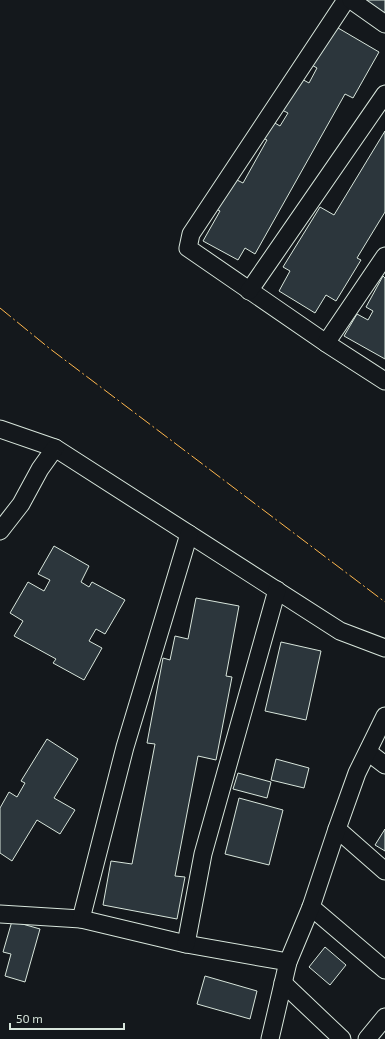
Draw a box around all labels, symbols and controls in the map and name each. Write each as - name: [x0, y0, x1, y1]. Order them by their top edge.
- scale bar: [10, 1005, 124, 1031]
- text: 50 m: [16, 1011, 43, 1025]

